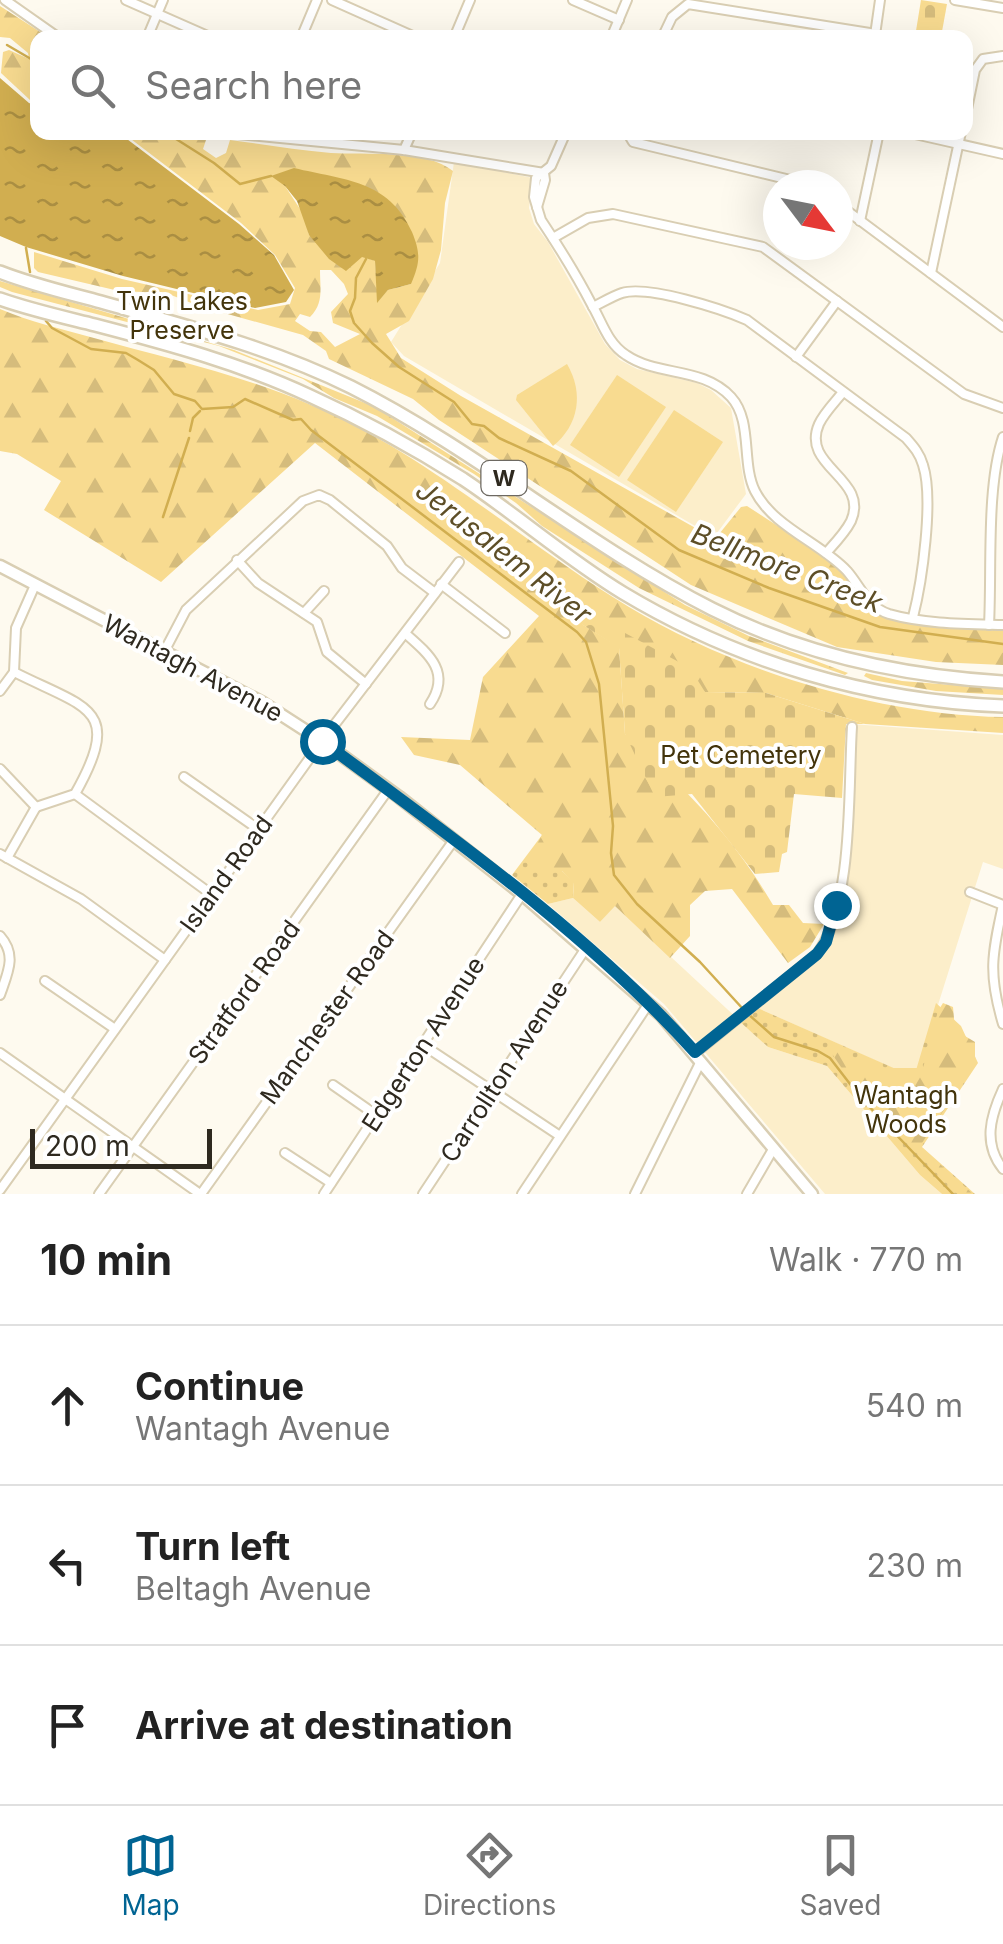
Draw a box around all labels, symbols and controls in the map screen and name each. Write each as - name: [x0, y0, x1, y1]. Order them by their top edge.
- search box: [30, 30, 973, 140]
- icon: search: [65, 58, 120, 113]
- text: Search here: [145, 62, 362, 108]
- north arrow: [763, 170, 853, 260]
- park label: Twin Lakes Preserve: [116, 286, 248, 345]
- road number: W: [482, 461, 526, 495]
- water label: Jerusalem River: [410, 473, 600, 632]
- water label: Bellmore Creek: [687, 516, 888, 620]
- street label: Wantagh Avenue: [98, 608, 288, 728]
- route start: [300, 719, 346, 765]
- park label: Pet Cemetery: [660, 740, 822, 770]
- street label: Island Road: [173, 810, 279, 938]
- route end: [814, 883, 860, 929]
- street label: Stratford Road: [182, 914, 306, 1070]
- street label: Manchester Road: [254, 924, 400, 1110]
- street label: Edgerton Avenue: [355, 951, 491, 1137]
- street label: Carrollton Avenue: [434, 974, 574, 1168]
- park label: Wantagh Woods: [854, 1080, 958, 1139]
- scale bar: [30, 1124, 212, 1168]
- text: 200 m: [45, 1129, 130, 1163]
- text: 10 min: [40, 1234, 172, 1285]
- text: Walk · 770 m: [769, 1240, 963, 1279]
- text: Continue: [135, 1363, 304, 1409]
- icon: ahead: [40, 1378, 95, 1433]
- text: 540 m: [866, 1386, 963, 1425]
- text: Wantagh Avenue: [135, 1409, 390, 1448]
- text: Turn left: [135, 1523, 290, 1569]
- icon: left: [40, 1538, 95, 1593]
- text: 230 m: [867, 1546, 963, 1585]
- text: Beltagh Avenue: [135, 1569, 371, 1608]
- icon: arrive: [40, 1698, 95, 1753]
- text: Arrive at destination: [135, 1702, 513, 1748]
- tab: Map: [122, 1828, 180, 1922]
- tab: Directions: [423, 1828, 556, 1922]
- tab: Saved: [799, 1828, 881, 1922]

